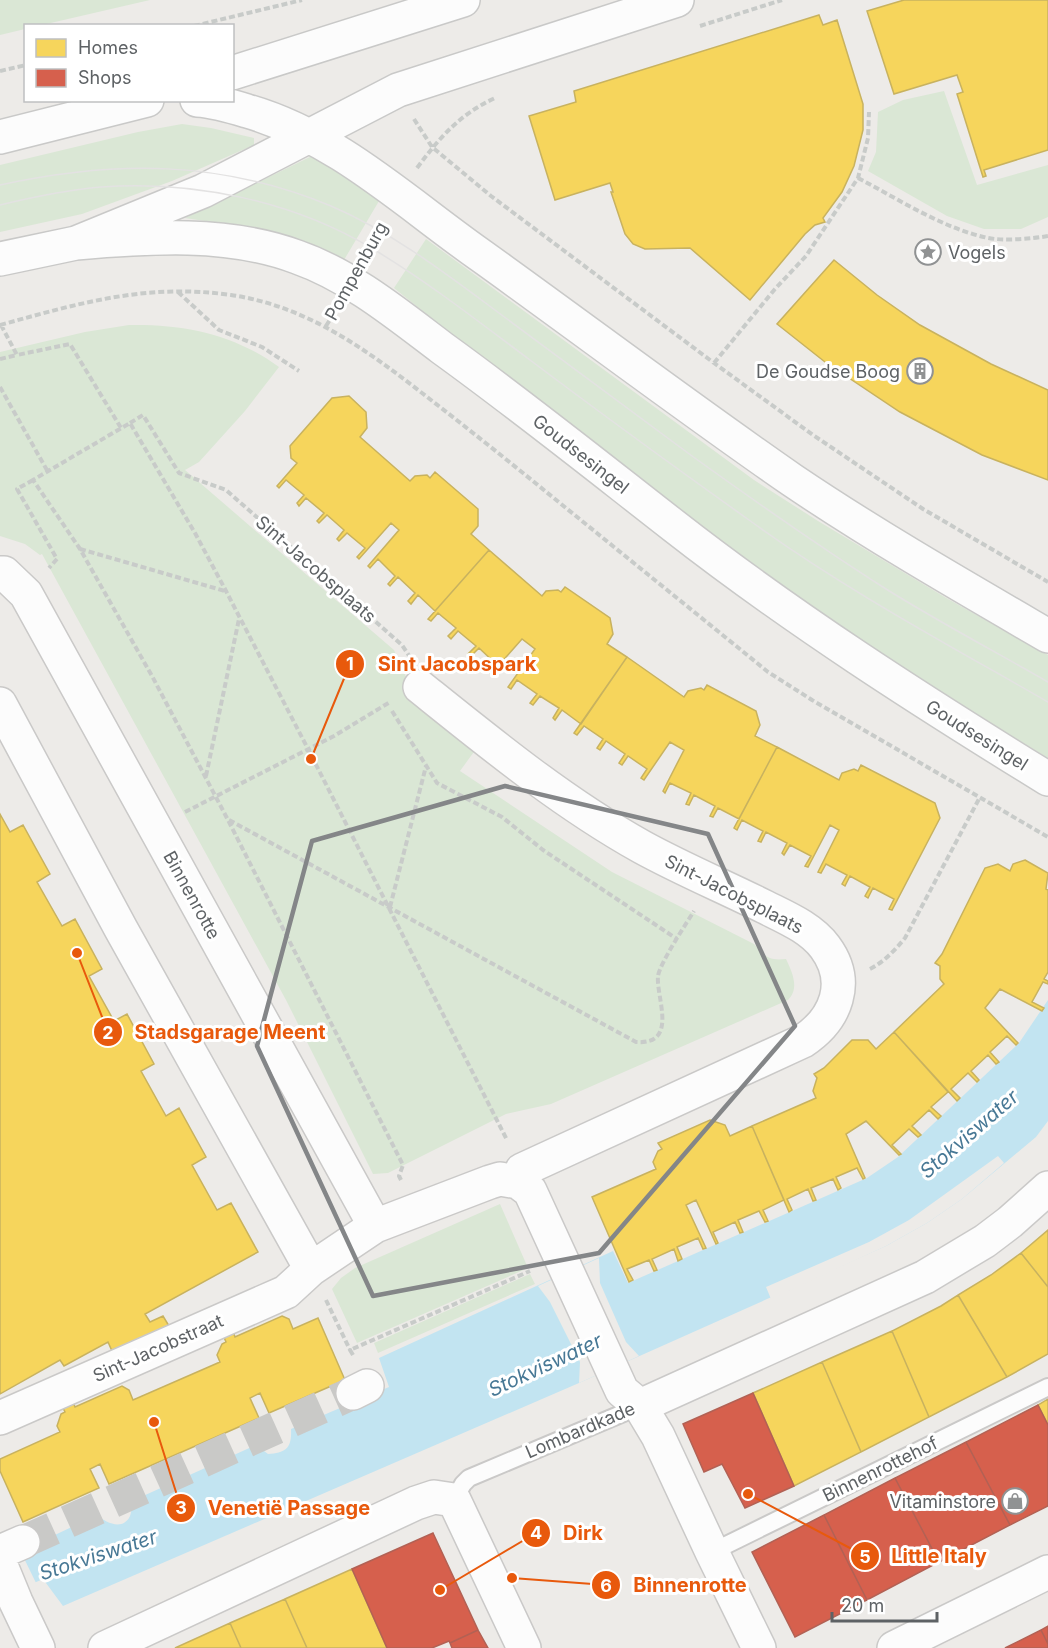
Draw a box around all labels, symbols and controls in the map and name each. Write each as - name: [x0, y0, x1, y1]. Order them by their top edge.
- legend: [24, 24, 234, 102]
- text: Homes: [78, 37, 138, 58]
- text: Shops: [78, 67, 132, 88]
- street label: Pompenburg: [320, 218, 392, 324]
- place icon: Vogels: [913, 237, 943, 267]
- place label: Vogels: [948, 242, 1006, 263]
- building icon: De Goudse Boog: [905, 356, 935, 386]
- place label: De Goudse Boog: [756, 361, 900, 382]
- street label: Goudsesingel: [529, 410, 633, 498]
- street label: Sint-Jacobsplaats: [252, 511, 380, 627]
- callout: Sint Jacobspark: [335, 645, 548, 683]
- text: Sint Jacobspark: [378, 652, 537, 676]
- text: 1: [346, 653, 354, 674]
- street label: Goudsesingel: [922, 695, 1032, 775]
- street label: Binnenrotte: [159, 847, 225, 943]
- street label: Sint-Jacobsplaats: [661, 850, 807, 938]
- callout: Stadsgarage Meent: [93, 1013, 338, 1051]
- text: Stadsgarage Meent: [134, 1020, 326, 1044]
- text: 2: [102, 1022, 114, 1043]
- water label: Stokviswater: [915, 1084, 1023, 1183]
- street label: Sint-Jacobstraat: [90, 1310, 226, 1386]
- water label: Stokviswater: [484, 1328, 606, 1402]
- street label: Lombardkade: [522, 1397, 638, 1463]
- street label: Binnenrottehof: [819, 1432, 941, 1506]
- shop icon: Vitaminstore: [1000, 1486, 1030, 1516]
- callout: Venetië Passage: [166, 1489, 382, 1527]
- place label: Vitaminstore: [889, 1491, 996, 1512]
- text: Venetië Passage: [208, 1496, 370, 1520]
- text: 3: [175, 1497, 187, 1518]
- callout: Dirk: [521, 1514, 615, 1552]
- text: Dirk: [563, 1521, 603, 1545]
- text: 4: [530, 1522, 542, 1543]
- water label: Stokviswater: [36, 1525, 160, 1585]
- callout: Little Italy: [850, 1537, 999, 1575]
- text: Little Italy: [891, 1544, 987, 1568]
- text: 5: [859, 1546, 871, 1567]
- callout: Binnenrotte: [591, 1566, 759, 1604]
- text: Binnenrotte: [633, 1573, 747, 1597]
- text: 6: [600, 1575, 612, 1596]
- scale bar: [832, 1585, 937, 1623]
- text: 20 m: [841, 1595, 884, 1616]

